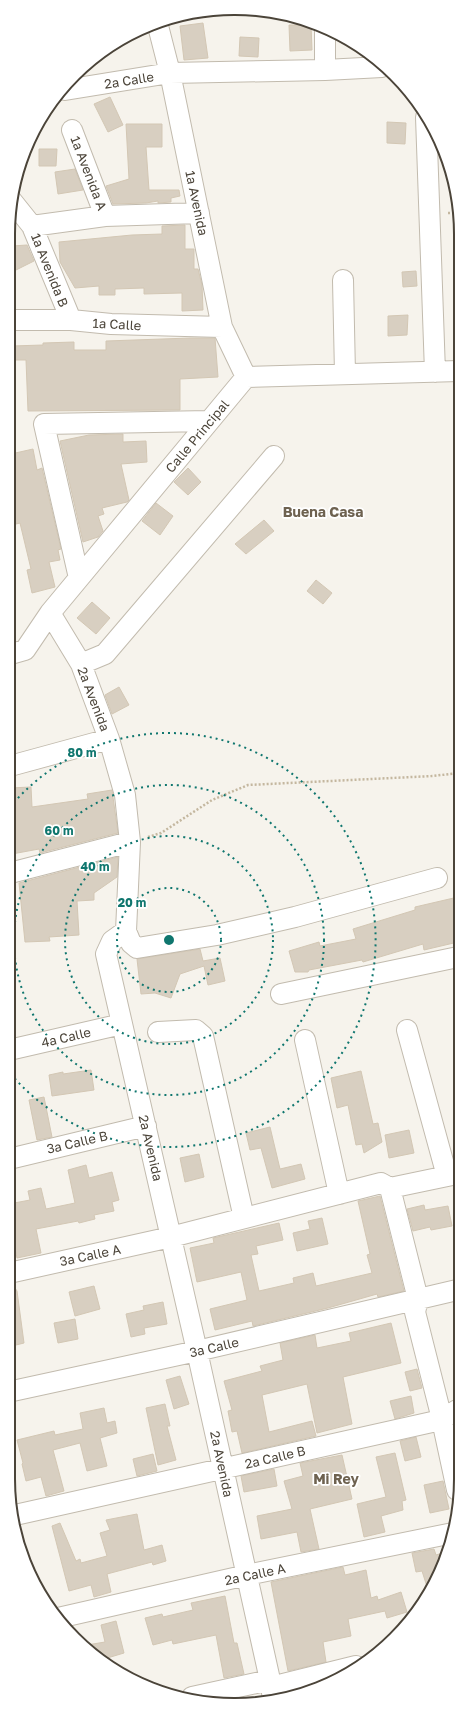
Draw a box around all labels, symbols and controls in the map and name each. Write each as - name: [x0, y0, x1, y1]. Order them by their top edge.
- street label: 2a Calle: [103, 68, 155, 92]
- street label: 1a Avenida A: [68, 134, 111, 213]
- street label: 1a Avenida: [182, 169, 212, 237]
- street label: 1a Avenida B: [28, 231, 72, 310]
- street label: 1a Calle: [92, 315, 142, 333]
- street label: Calle Principal: [162, 396, 232, 476]
- district label: Buena Casa: [283, 503, 363, 520]
- street label: 2a Avenida: [74, 665, 114, 733]
- text: 80 m: [68, 745, 96, 760]
- text: 60 m: [45, 823, 73, 838]
- text: 40 m: [81, 859, 109, 874]
- text: 20 m: [118, 895, 146, 910]
- centre of rings: [162, 933, 176, 947]
- street label: 4a Calle: [40, 1024, 92, 1050]
- street label: 2a Avenida: [136, 1113, 166, 1183]
- street label: 3a Calle B: [45, 1127, 109, 1157]
- street label: 3a Calle A: [58, 1241, 122, 1269]
- street label: 3a Calle: [188, 1334, 240, 1360]
- street label: 2a Avenida: [207, 1429, 237, 1499]
- street label: 2a Calle B: [243, 1442, 307, 1472]
- district label: Mi Rey: [313, 1470, 359, 1487]
- street label: 2a Calle A: [223, 1560, 287, 1588]

